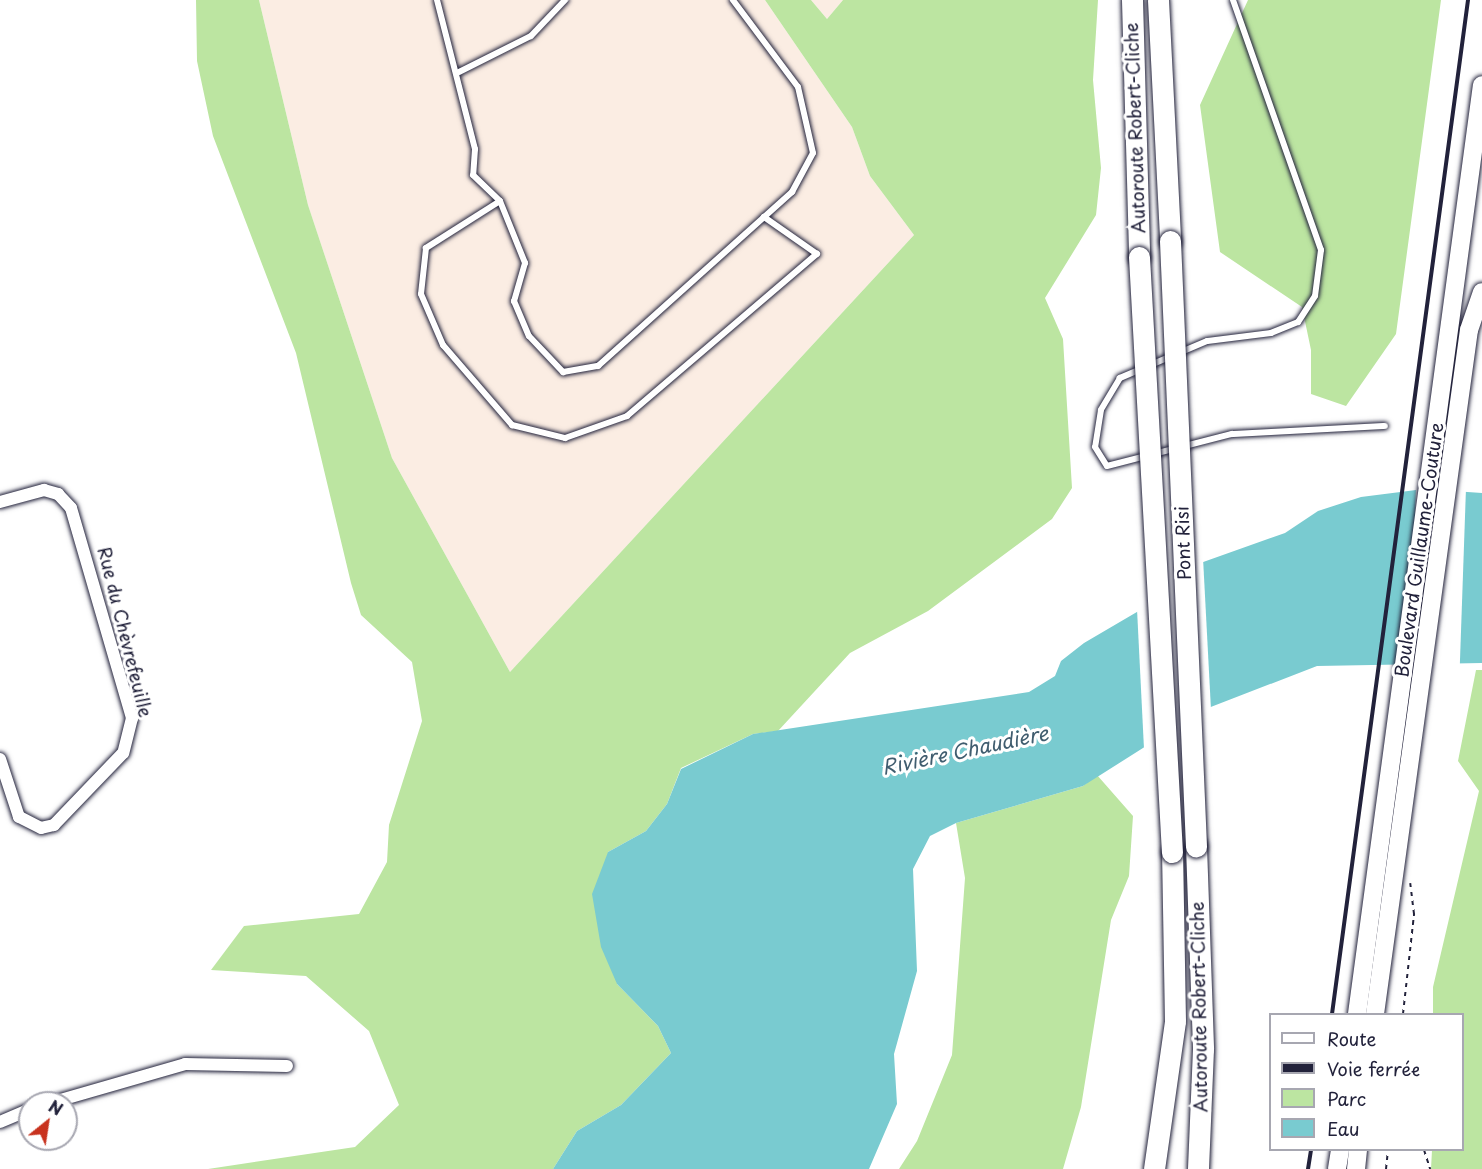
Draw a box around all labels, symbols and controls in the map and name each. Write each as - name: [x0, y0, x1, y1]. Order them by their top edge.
- street label: Autoroute Robert-Cliche: [1121, 22, 1149, 234]
- street label: Boulevard Guillaume-Couture: [1390, 422, 1448, 678]
- street label: Pont Risi: [1171, 505, 1195, 581]
- street label: Rue du Chèvrefeuille: [93, 545, 157, 719]
- water label: Rivière Chaudière: [878, 720, 1052, 780]
- street label: Autoroute Robert-Cliche: [1186, 901, 1212, 1113]
- legend: [1269, 1013, 1464, 1151]
- text: Route: [1327, 1025, 1376, 1052]
- text: Voie ferrée: [1327, 1055, 1420, 1082]
- text: Parc: [1327, 1085, 1366, 1112]
- north arrow: [18, 1091, 78, 1151]
- text: N: [45, 1094, 67, 1121]
- text: Eau: [1327, 1115, 1359, 1142]

